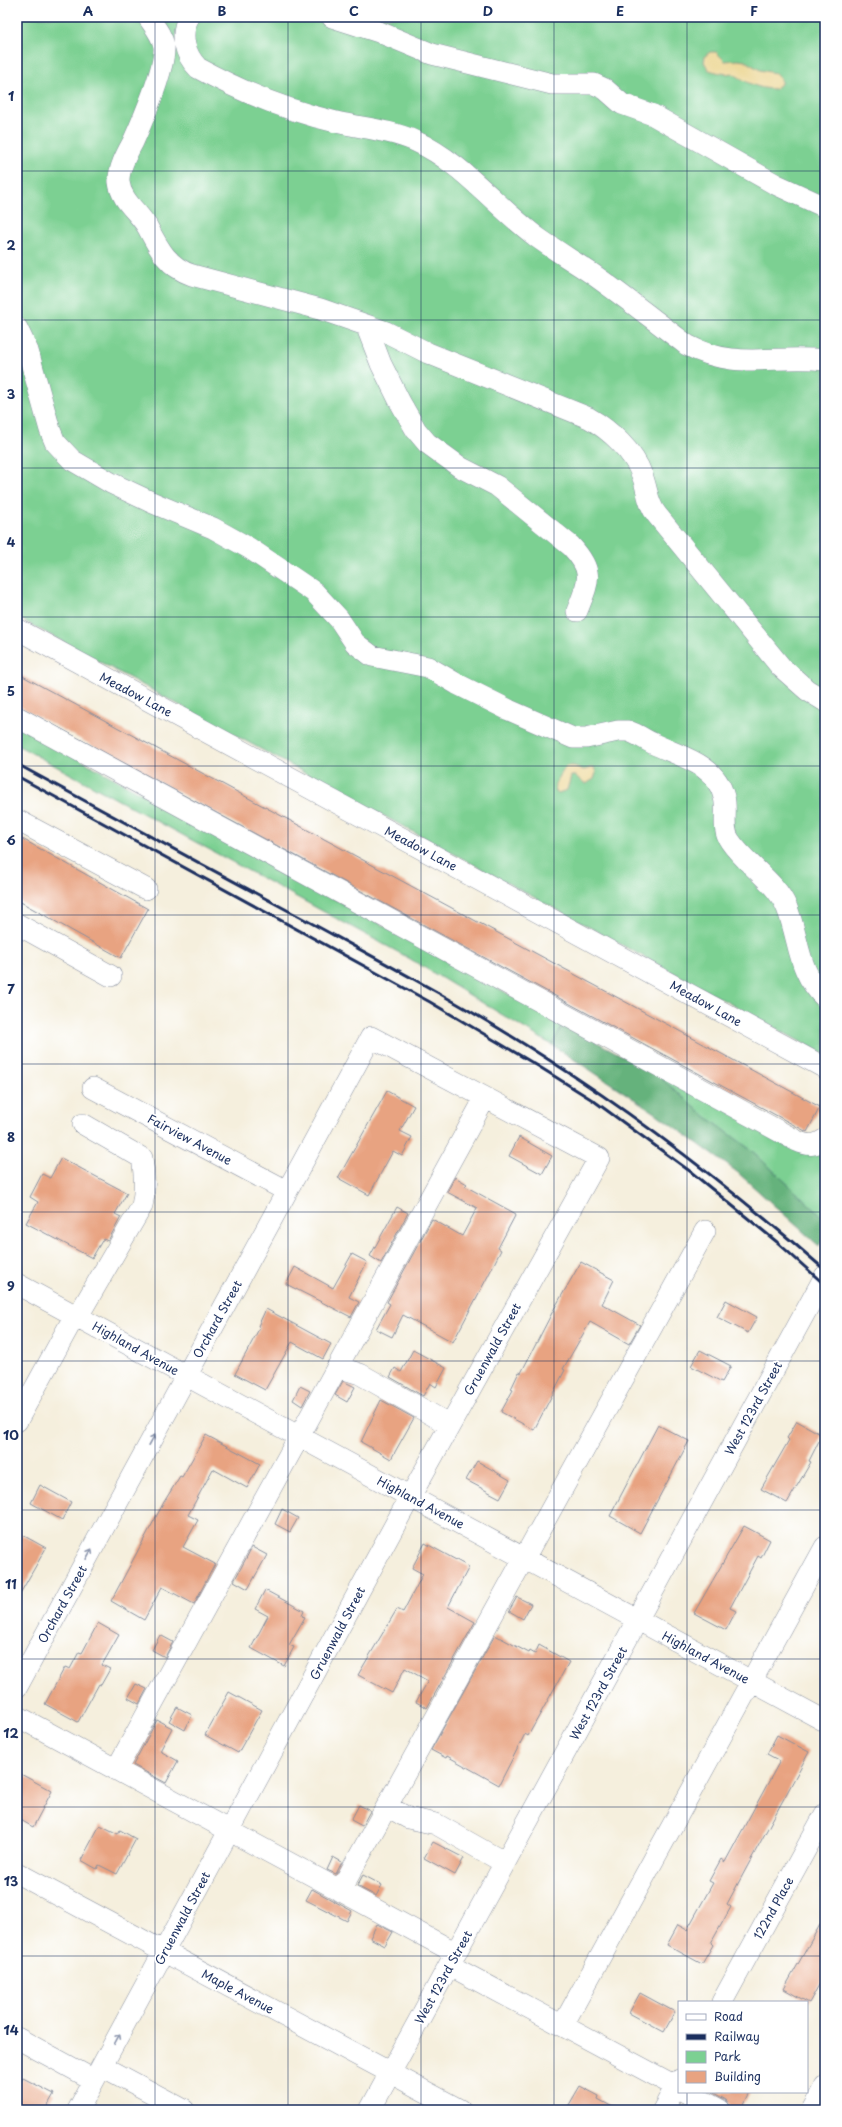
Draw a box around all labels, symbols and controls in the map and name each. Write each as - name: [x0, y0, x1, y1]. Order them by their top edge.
- text: A: [83, 1, 93, 20]
- text: B: [218, 1, 227, 20]
- text: C: [349, 1, 359, 20]
- text: D: [483, 1, 493, 20]
- text: E: [616, 1, 624, 20]
- text: F: [750, 1, 758, 20]
- text: 1: [8, 86, 14, 105]
- text: 2: [6, 235, 16, 254]
- text: 3: [7, 384, 16, 403]
- text: 4: [7, 532, 16, 551]
- street label: Meadow Lane: [97, 667, 175, 721]
- text: 5: [7, 681, 15, 700]
- street label: Meadow Lane: [382, 821, 460, 875]
- text: 6: [6, 830, 16, 849]
- street label: Meadow Lane: [667, 976, 745, 1030]
- text: 7: [7, 979, 15, 998]
- street label: Fairview Avenue: [145, 1109, 236, 1169]
- text: 8: [7, 1127, 15, 1146]
- text: 9: [7, 1276, 15, 1295]
- street label: Orchard Street: [188, 1277, 246, 1361]
- street label: Gruenwald Street: [459, 1299, 525, 1399]
- street label: Highland Avenue: [89, 1317, 183, 1380]
- street label: West 123rd Street: [720, 1358, 786, 1458]
- text: 10: [3, 1425, 19, 1444]
- one-way arrow: [148, 1434, 156, 1446]
- street label: Highland Avenue: [374, 1471, 468, 1533]
- one-way arrow: [86, 1548, 94, 1560]
- street label: Orchard Street: [33, 1562, 91, 1646]
- text: 11: [5, 1574, 17, 1593]
- street label: Gruenwald Street: [305, 1583, 369, 1683]
- street label: Highland Avenue: [659, 1626, 753, 1688]
- street label: West 123rd Street: [565, 1643, 631, 1743]
- text: 12: [3, 1723, 19, 1742]
- street label: Gruenwald Street: [150, 1868, 214, 1968]
- text: 13: [4, 1871, 19, 1890]
- street label: 122nd Place: [748, 1873, 798, 1943]
- street label: West 123rd Street: [410, 1927, 476, 2027]
- street label: Maple Avenue: [199, 1964, 278, 2018]
- legend: [678, 2001, 808, 2093]
- text: Road: [714, 2007, 743, 2025]
- text: 14: [3, 2020, 19, 2039]
- text: Railway: [714, 2027, 760, 2045]
- one-way arrow: [113, 2033, 121, 2045]
- text: Park: [714, 2047, 741, 2065]
- text: Building: [714, 2067, 761, 2085]

